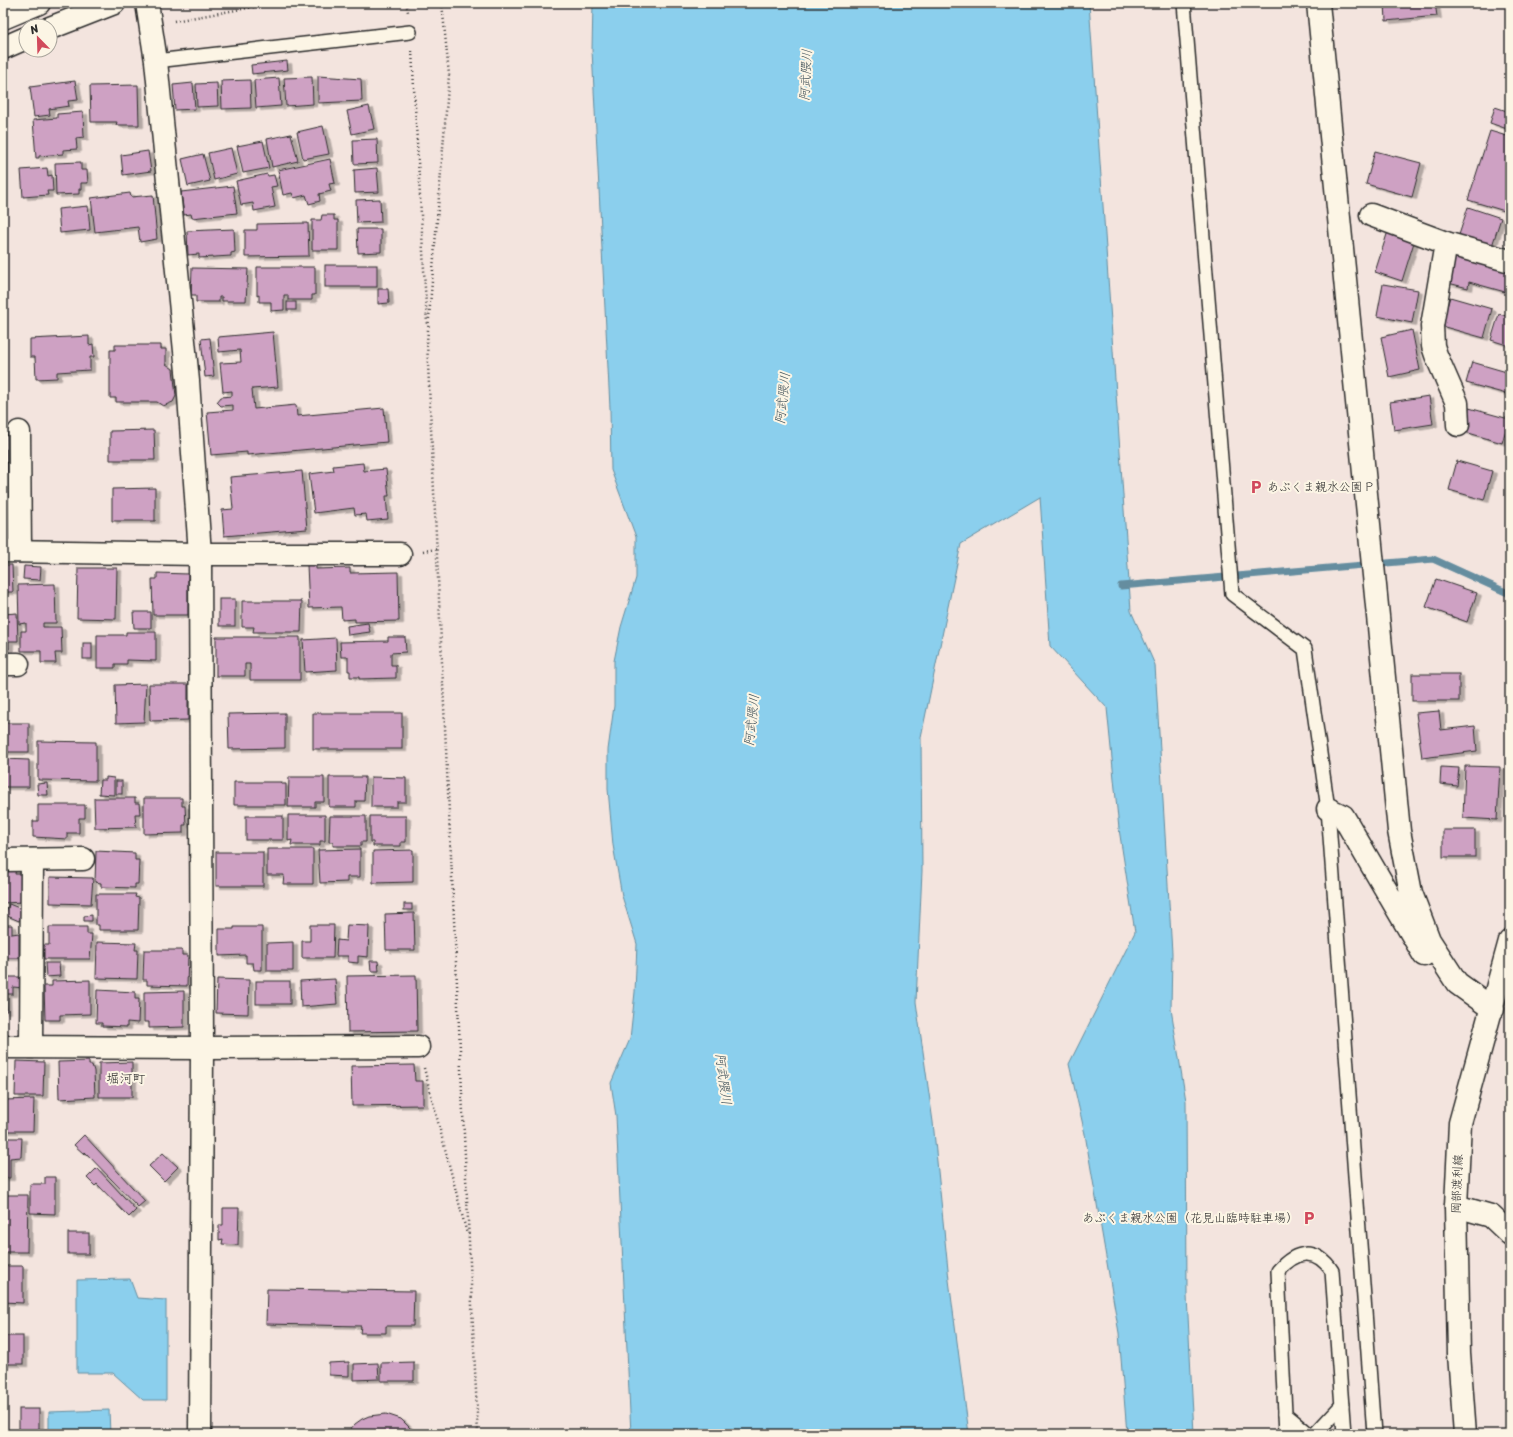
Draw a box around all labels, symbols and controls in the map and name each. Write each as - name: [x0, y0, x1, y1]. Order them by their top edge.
- north arrow: [18, 18, 58, 58]
- text: N: [26, 19, 42, 40]
- water label: 阿武隈川: [793, 48, 818, 102]
- water label: 阿武隈川: [768, 371, 797, 425]
- place label: あぶくま親水公園Ｐ: [1267, 476, 1375, 498]
- parking icon: あぶくま親水公園Ｐ: [1248, 479, 1264, 495]
- water label: 阿武隈川: [737, 693, 766, 747]
- water label: 阿武隈川: [708, 1052, 739, 1106]
- district label: 堀河町: [106, 1067, 146, 1090]
- street label: 岡部渡利線: [1445, 1154, 1469, 1214]
- place label: あぶくま親水公園（花見山臨時駐車場）: [1082, 1207, 1298, 1229]
- parking icon: あぶくま親水公園（花見山臨時駐車場）: [1301, 1210, 1317, 1226]

